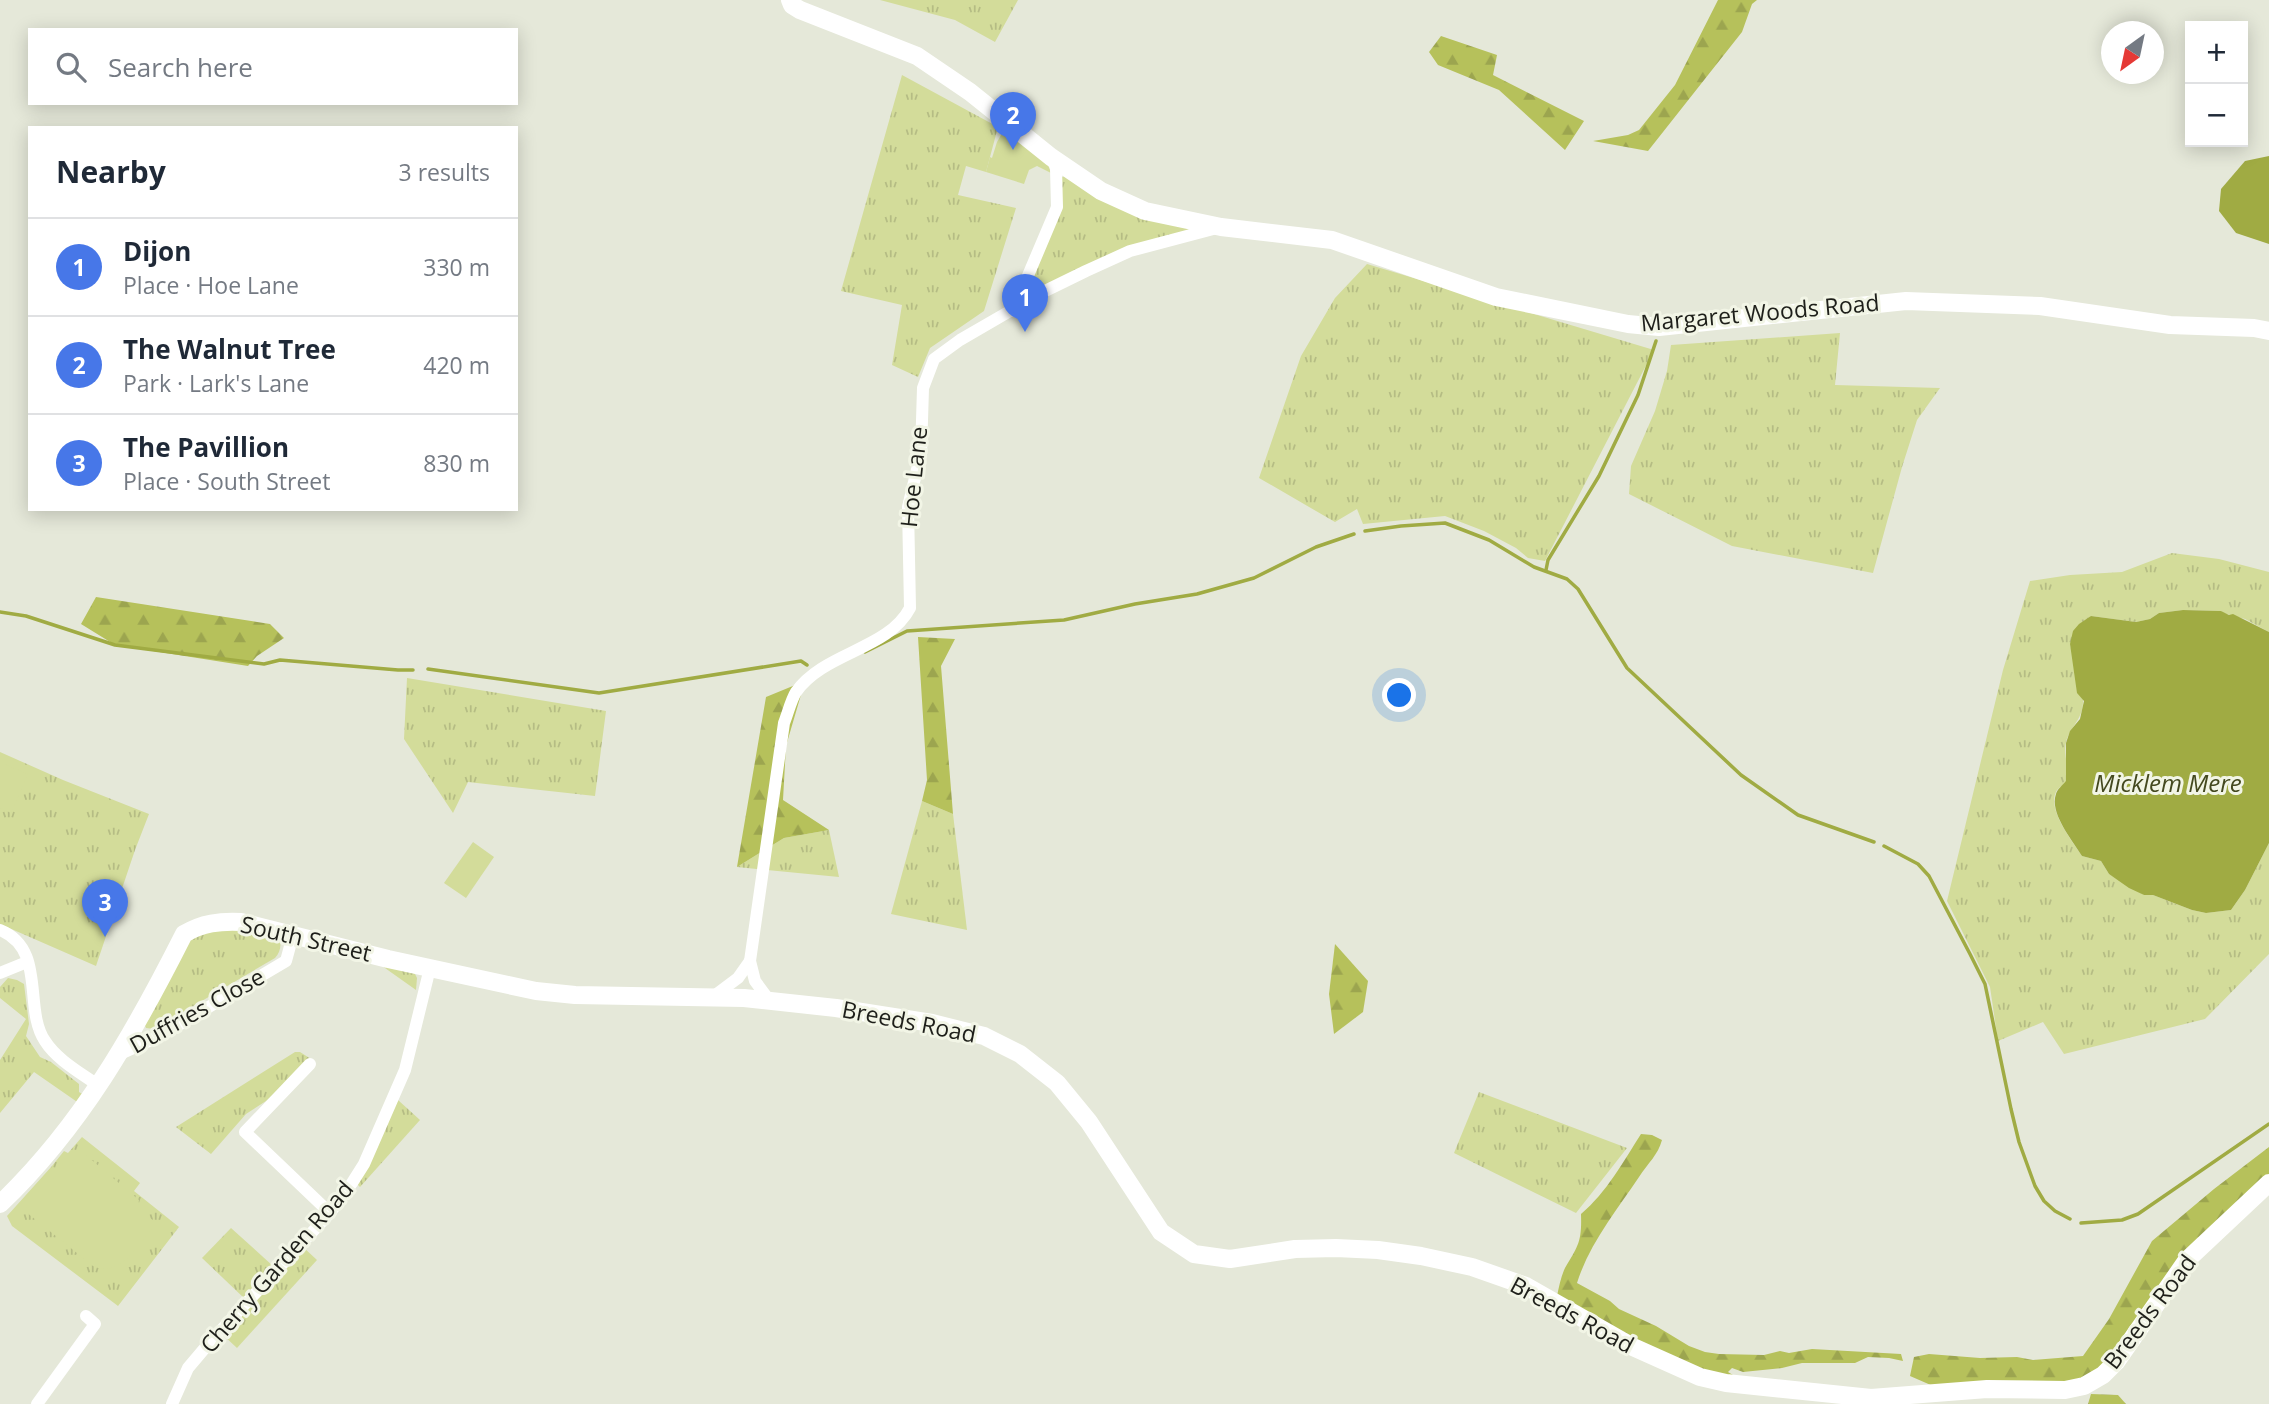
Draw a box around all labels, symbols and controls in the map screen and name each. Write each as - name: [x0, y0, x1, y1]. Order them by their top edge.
- north arrow: [2101, 21, 2164, 84]
- map controls: [2185, 21, 2248, 147]
- button: +: [2185, 21, 2248, 84]
- search box: [28, 28, 518, 105]
- icon: search: [52, 48, 90, 86]
- text: Search here: [108, 49, 253, 85]
- button: −: [2185, 84, 2248, 147]
- pin: 2: [990, 92, 1036, 150]
- text: Nearby: [56, 151, 166, 192]
- text: 3 results: [399, 156, 490, 188]
- text: Dijon: [123, 233, 191, 269]
- text: 1: [72, 251, 86, 283]
- text: 330 m: [423, 251, 490, 283]
- text: Place · Hoe Lane: [123, 269, 299, 301]
- pin: 1: [1002, 274, 1048, 332]
- street label: Margaret Woods Road: [1639, 286, 1881, 338]
- text: The Walnut Tree: [123, 331, 336, 367]
- text: 2: [72, 349, 86, 381]
- text: 420 m: [423, 349, 490, 381]
- text: Park · Lark's Lane: [123, 367, 309, 399]
- street label: Hoe Lane: [892, 425, 934, 529]
- text: The Pavillion: [123, 429, 289, 465]
- text: 3: [72, 447, 86, 479]
- text: 830 m: [423, 447, 490, 479]
- text: Place · South Street: [123, 465, 330, 497]
- your location: [1382, 678, 1416, 712]
- water label: Micklem Mere: [2094, 766, 2242, 799]
- pin: 3: [82, 879, 128, 937]
- street label: South Street: [238, 907, 375, 969]
- street label: Duffries Close: [123, 960, 270, 1060]
- street label: Breeds Road: [839, 992, 979, 1050]
- street label: Cherry Garden Road: [192, 1173, 360, 1359]
- street label: Breeds Road: [2096, 1247, 2203, 1375]
- street label: Breeds Road: [1505, 1268, 1640, 1360]

